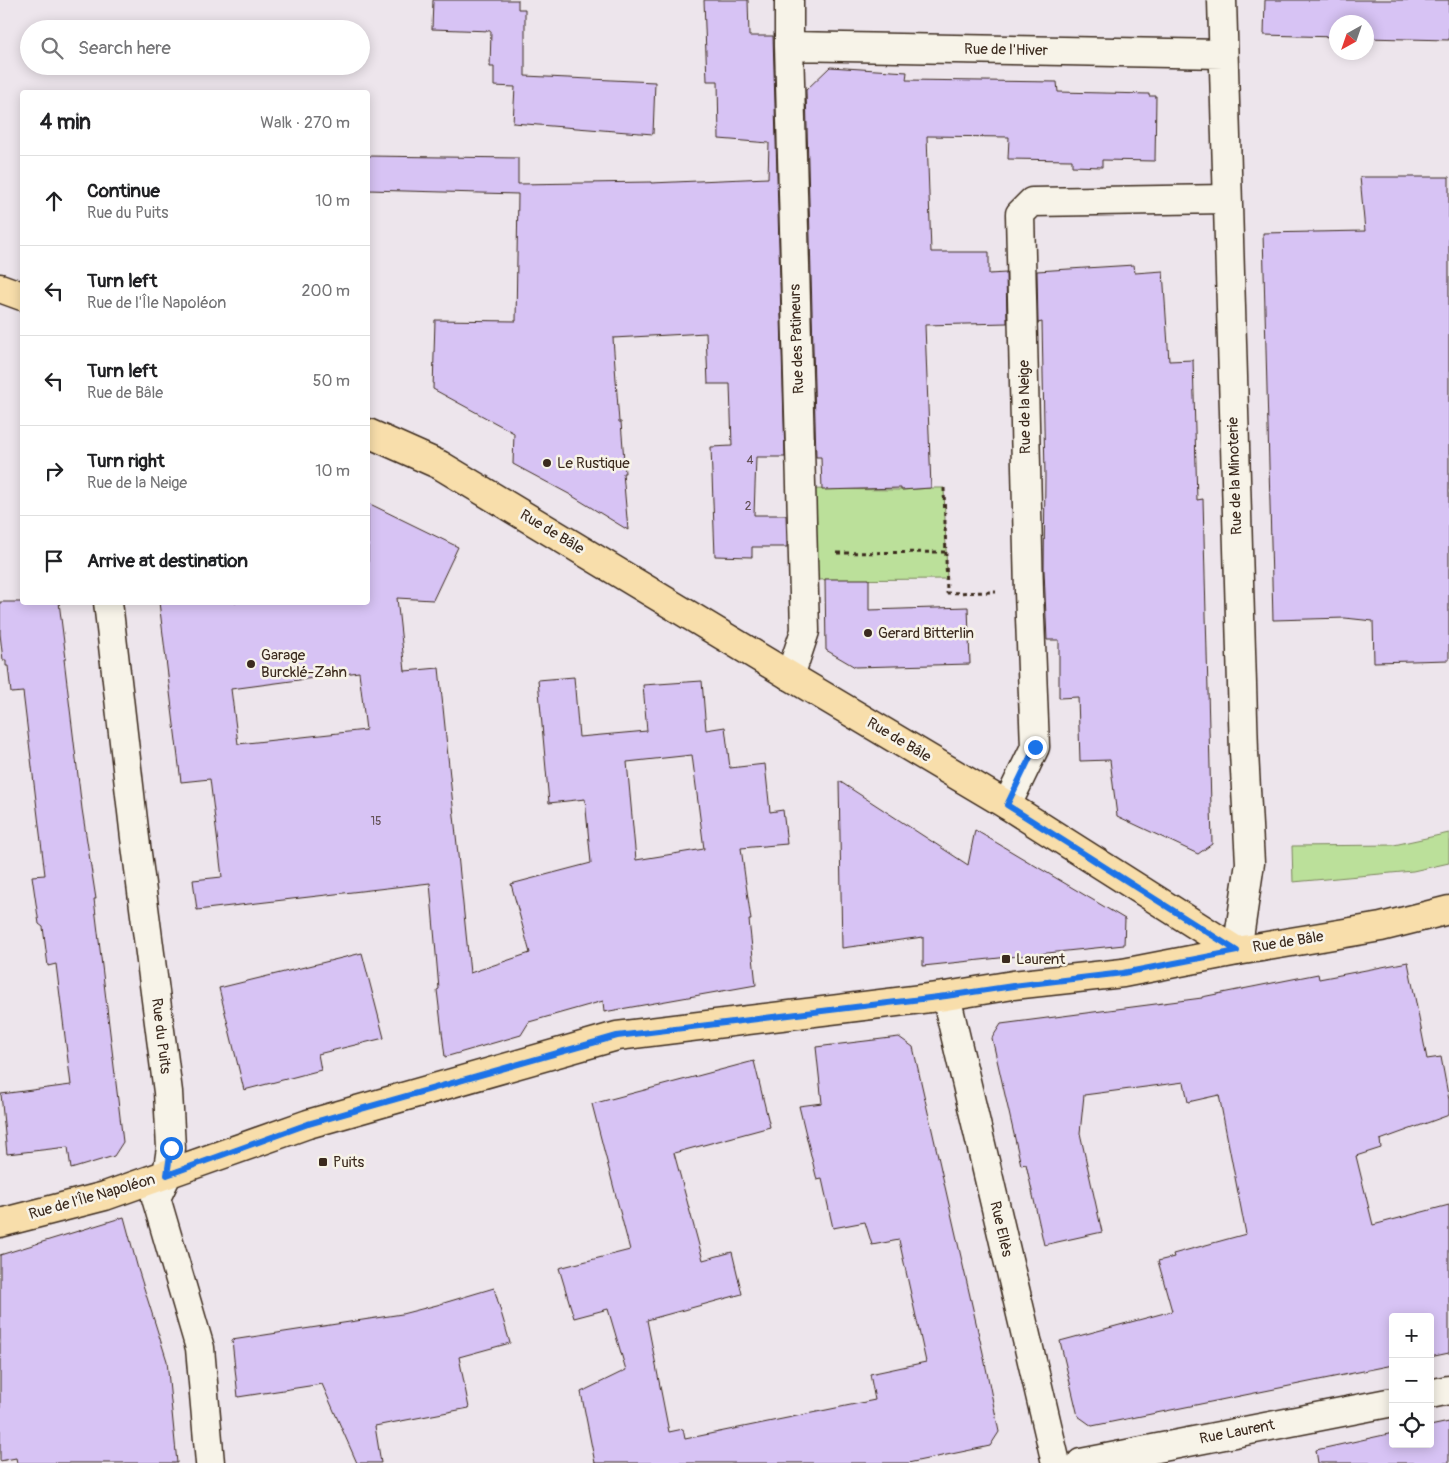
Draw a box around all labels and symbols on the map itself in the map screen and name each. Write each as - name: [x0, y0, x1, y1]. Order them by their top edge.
- north arrow: [1329, 15, 1374, 60]
- street label: Rue de l'Hiver: [964, 40, 1049, 60]
- street label: Rue des Patineurs: [786, 283, 808, 394]
- street label: Rue de la Neige: [1015, 359, 1035, 454]
- street label: Rue de la Minoterie: [1223, 416, 1247, 535]
- house number: 4: [747, 453, 754, 468]
- place label: Le Rustique: [557, 454, 630, 473]
- marker: Le Rustique: [541, 457, 553, 469]
- house number: 2: [745, 499, 752, 514]
- street label: Rue de Bâle: [516, 505, 588, 559]
- place label: Gerard Bitterlin: [878, 624, 974, 643]
- marker: Gerard Bitterlin: [862, 627, 874, 639]
- place label: Garage Burcklé-Zahn: [261, 646, 347, 682]
- marker: Garage Burcklé-Zahn: [245, 658, 257, 670]
- street label: Rue de Bâle: [863, 713, 935, 767]
- route end: [1024, 736, 1047, 759]
- house number: 15: [370, 814, 382, 829]
- street label: Rue de Bâle: [1251, 927, 1325, 957]
- place label: Laurent: [1016, 950, 1066, 969]
- marker: Laurent: [1000, 953, 1012, 965]
- street label: Rue du Puits: [147, 997, 175, 1075]
- route start: [160, 1137, 183, 1160]
- place label: Puits: [333, 1153, 365, 1172]
- marker: Puits: [317, 1156, 329, 1168]
- street label: Rue de l'Île Napoléon: [27, 1170, 157, 1224]
- street label: Rue Ellès: [985, 1199, 1017, 1259]
- street label: Rue Laurent: [1198, 1415, 1277, 1449]

